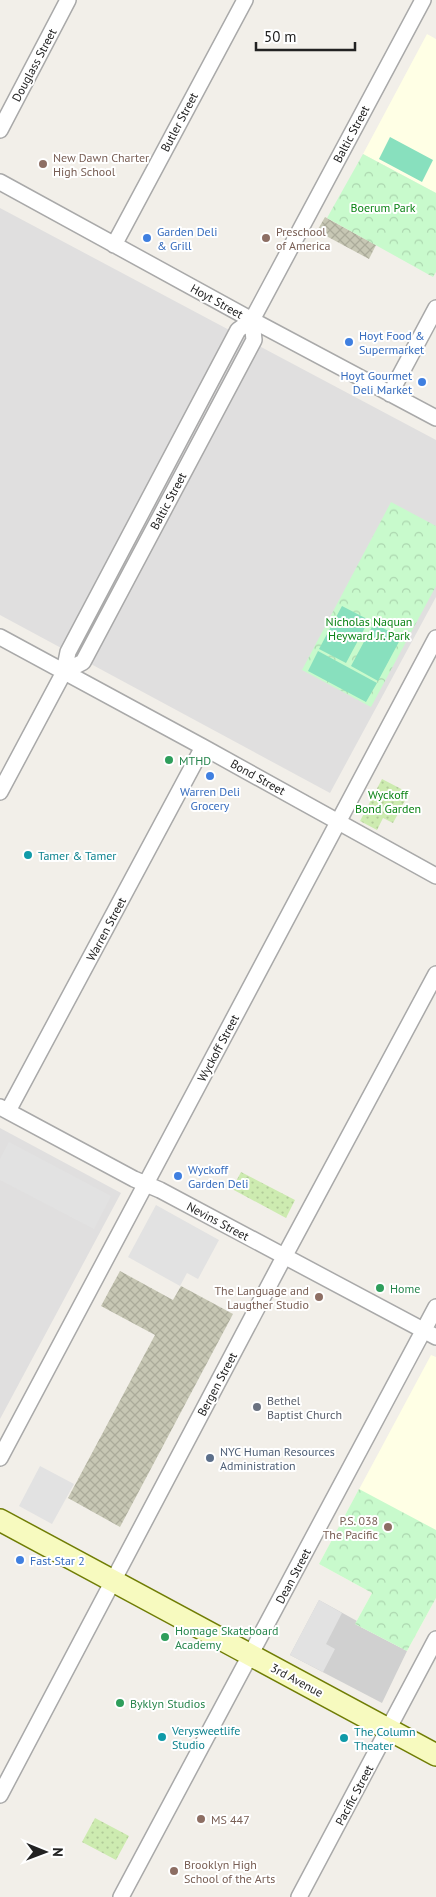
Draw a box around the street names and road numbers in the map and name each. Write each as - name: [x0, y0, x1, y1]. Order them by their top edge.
- street label: Douglass Street: [8, 26, 60, 104]
- street label: Butler Street: [157, 90, 201, 154]
- street label: Baltic Street: [330, 103, 372, 165]
- street label: Hoyt Street: [188, 280, 246, 322]
- street label: Baltic Street: [147, 470, 189, 532]
- street label: Bond Street: [228, 756, 288, 798]
- street label: Warren Street: [83, 895, 129, 963]
- street label: Wyckoff Street: [194, 1012, 242, 1084]
- street label: Nevins Street: [184, 1198, 252, 1244]
- street label: Bergen Street: [194, 1350, 240, 1418]
- street label: Dean Street: [272, 1546, 314, 1606]
- street label: 3rd Avenue: [268, 1660, 326, 1700]
- street label: Pacific Street: [332, 1762, 376, 1828]

